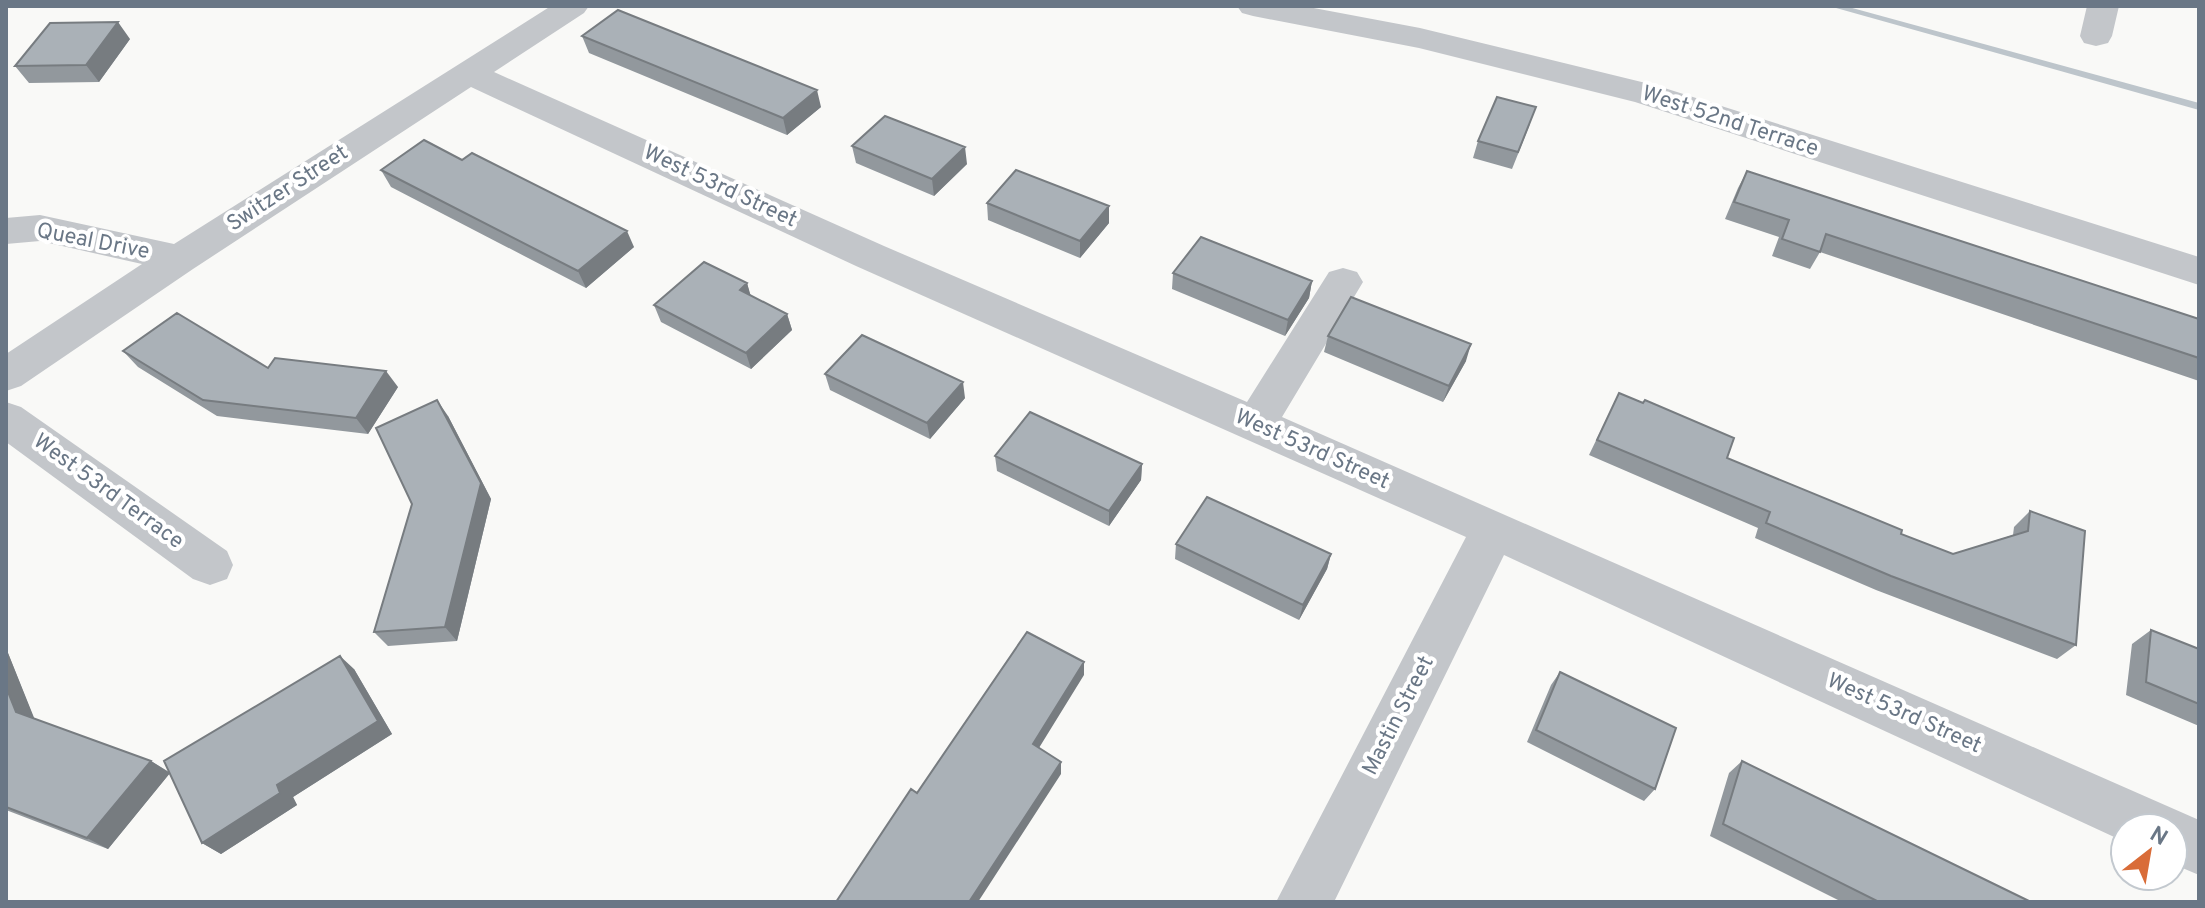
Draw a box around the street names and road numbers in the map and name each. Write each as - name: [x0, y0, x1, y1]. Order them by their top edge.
- street label: West 52nd Terrace: [1638, 81, 1822, 163]
- street label: Switzer Street: [222, 140, 354, 238]
- street label: West 53rd Street: [639, 140, 801, 234]
- street label: Queal Drive: [34, 218, 152, 266]
- street label: West 53rd Street: [1231, 404, 1393, 496]
- street label: West 53rd Terrace: [28, 428, 188, 556]
- street label: Mastin Street: [1357, 652, 1441, 780]
- street label: West 53rd Street: [1823, 668, 1985, 760]

